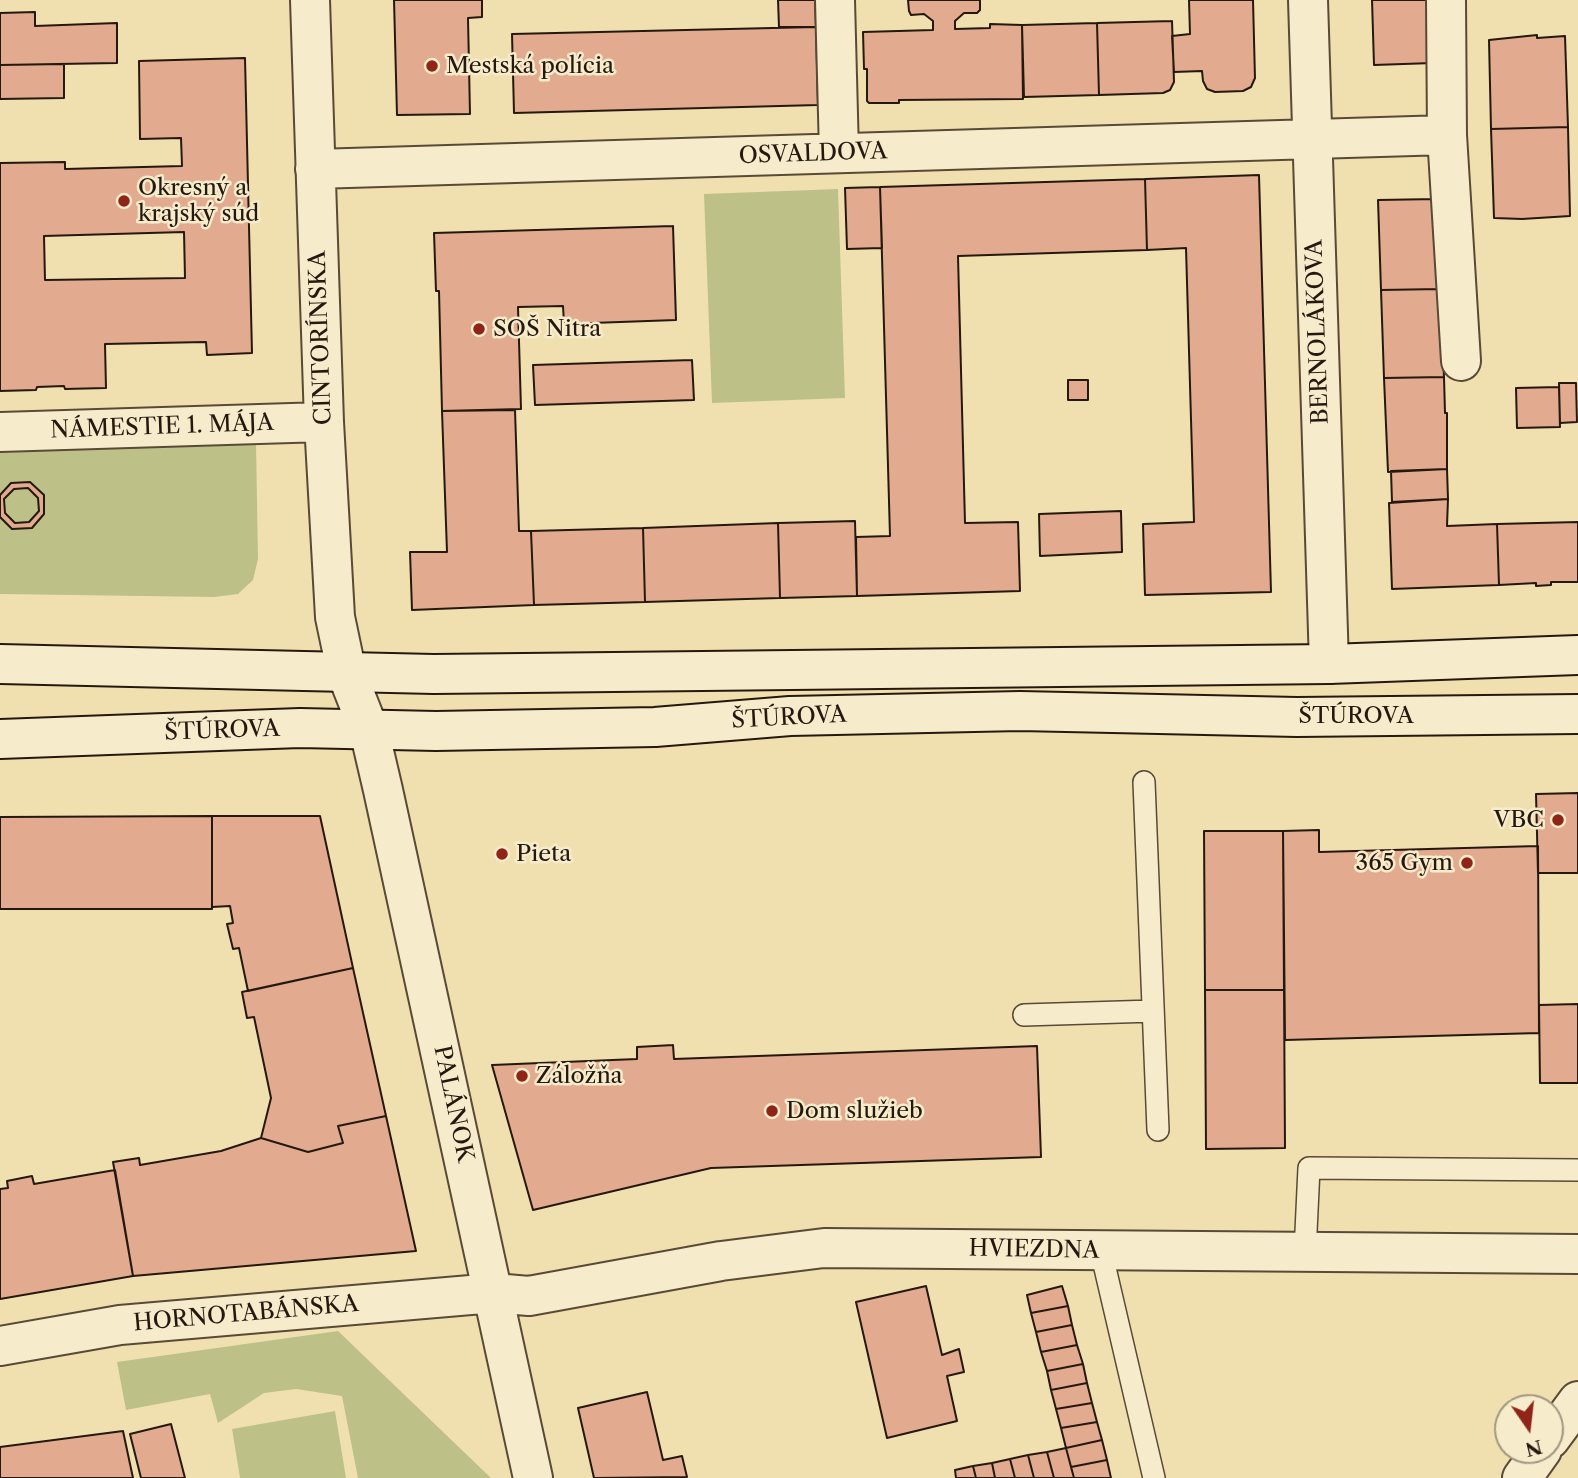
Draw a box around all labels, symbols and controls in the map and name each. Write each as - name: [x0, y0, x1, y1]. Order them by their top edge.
- place label: Mestská polícia: [446, 52, 614, 80]
- marker: Mestská polícia: [424, 58, 440, 74]
- street label: OSVALDOVA: [738, 138, 888, 170]
- place label: Okresný a krajský súd: [138, 174, 259, 228]
- marker: Okresný a krajský súd: [116, 193, 132, 209]
- street label: BERNOLÁKOVA: [1301, 239, 1335, 425]
- street label: CINTORÍNSKA: [304, 250, 338, 426]
- place label: SOŠ Nitra: [493, 315, 601, 343]
- marker: SOŠ Nitra: [471, 321, 487, 337]
- street label: NÁMESTIE 1. MÁJA: [50, 409, 274, 445]
- street label: ŠTÚROVA: [731, 701, 847, 735]
- street label: ŠTÚROVA: [1298, 702, 1414, 730]
- street label: ŠTÚROVA: [164, 715, 280, 747]
- place label: VBC: [1494, 806, 1544, 834]
- marker: VBC: [1550, 812, 1566, 828]
- place label: Pieta: [516, 840, 571, 868]
- marker: Pieta: [494, 846, 510, 862]
- place label: 365 Gym: [1356, 849, 1453, 877]
- marker: 365 Gym: [1459, 855, 1475, 871]
- street label: PALÁNOK: [427, 1043, 479, 1165]
- place label: Záložňa: [536, 1062, 623, 1090]
- marker: Záložňa: [514, 1068, 530, 1084]
- place label: Dom služieb: [786, 1097, 923, 1125]
- marker: Dom služieb: [764, 1103, 780, 1119]
- street label: HVIEZDNA: [968, 1235, 1100, 1265]
- street label: HORNOTABÁNSKA: [132, 1290, 360, 1338]
- north arrow: [1494, 1394, 1564, 1464]
- text: N: [1523, 1435, 1545, 1461]

